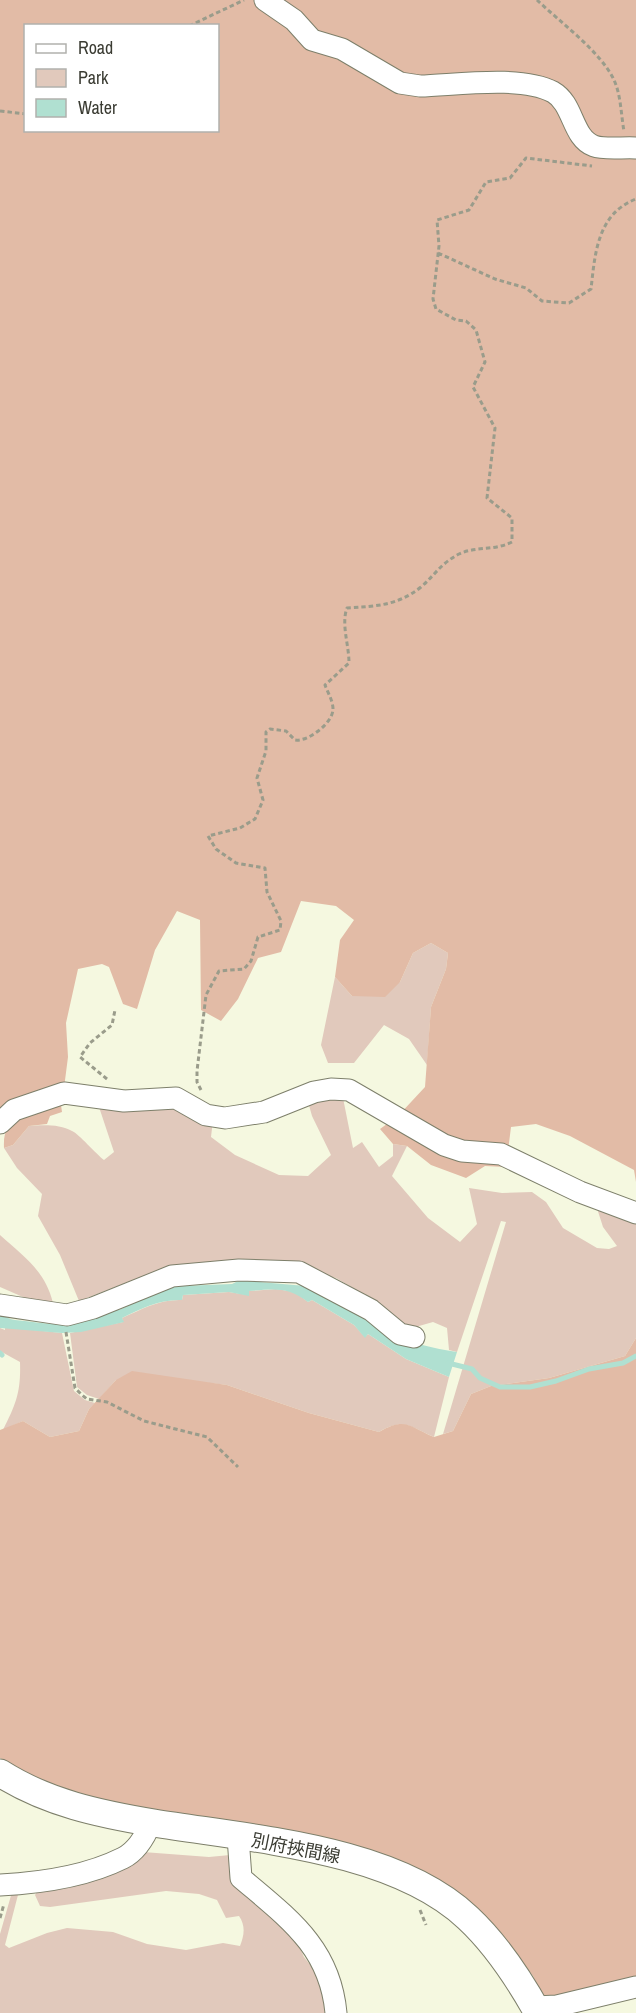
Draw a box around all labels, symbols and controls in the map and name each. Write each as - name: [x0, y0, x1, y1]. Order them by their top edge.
- legend: [24, 24, 219, 132]
- text: Road: [78, 35, 113, 60]
- text: Park: [78, 65, 109, 90]
- text: Water: [78, 95, 117, 120]
- street label: 別府挾間線: [249, 1827, 343, 1869]

